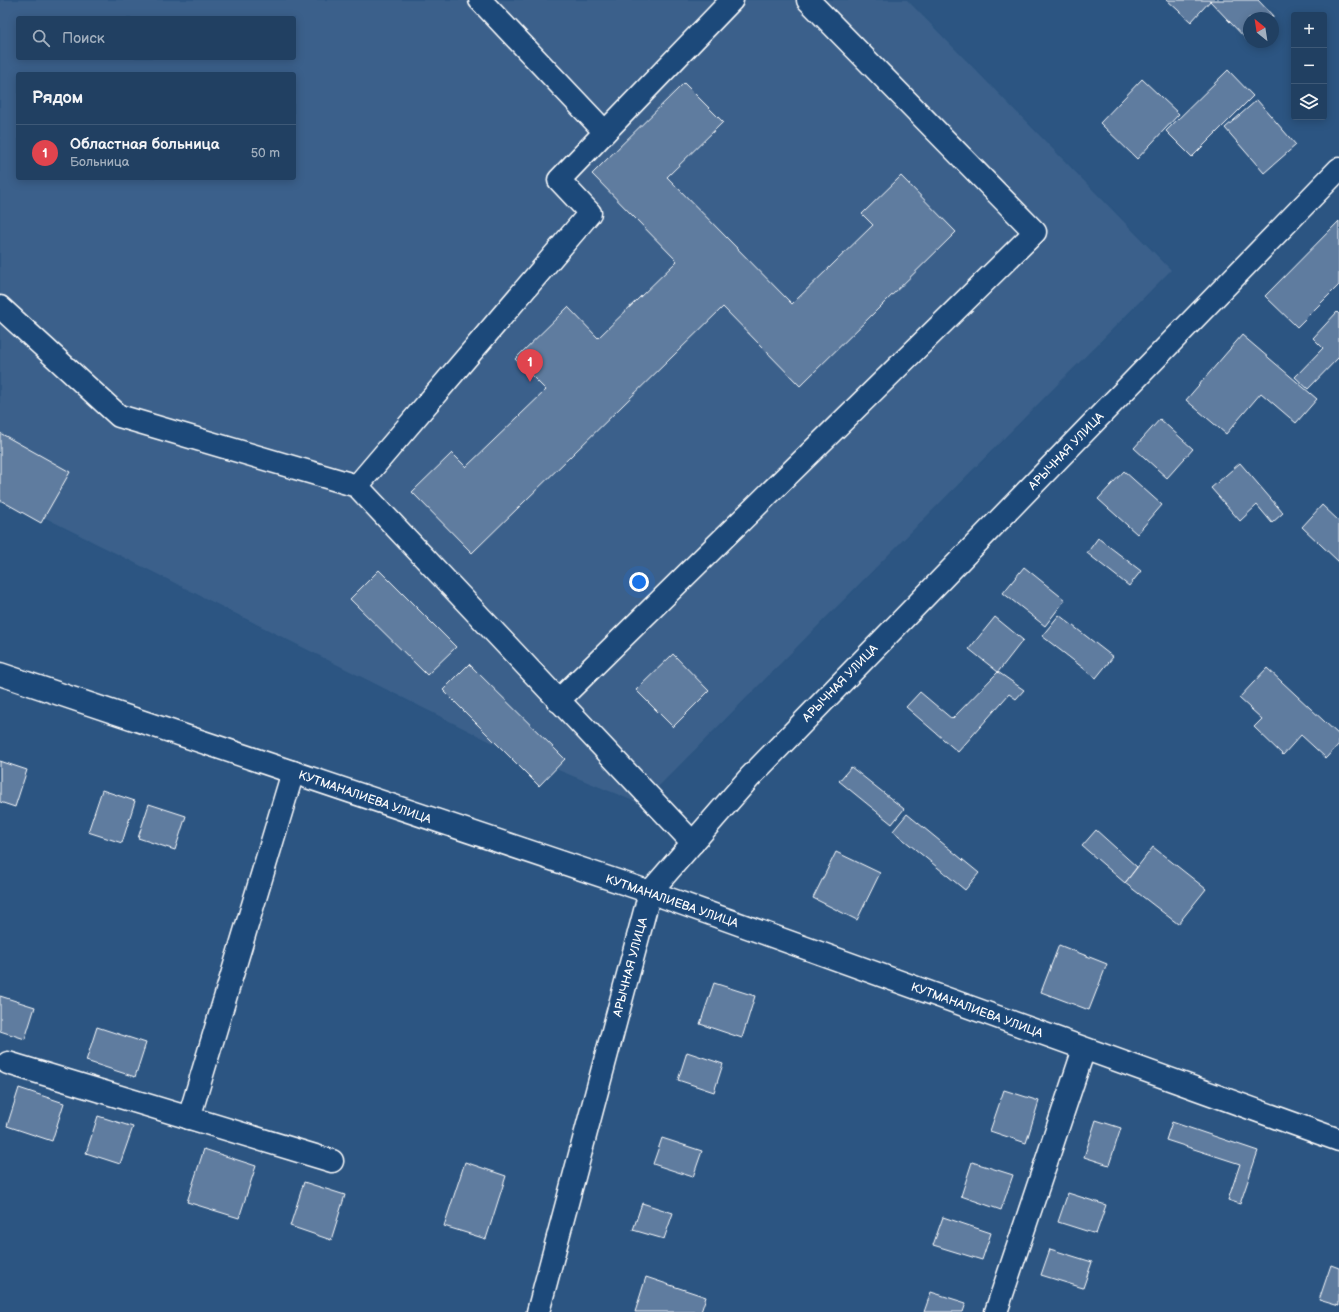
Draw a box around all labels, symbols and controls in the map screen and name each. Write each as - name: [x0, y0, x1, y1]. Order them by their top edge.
- north arrow: [1243, 12, 1279, 48]
- map controls: [1291, 12, 1327, 120]
- button: +: [1291, 12, 1327, 48]
- search box: [16, 16, 296, 60]
- icon: search: [30, 27, 52, 49]
- text: Поиск: [62, 29, 105, 48]
- button: −: [1291, 48, 1327, 84]
- button: layers: [1291, 84, 1327, 120]
- text: Рядом: [32, 88, 83, 108]
- text: Областная больница: [70, 135, 219, 154]
- text: 1: [42, 145, 48, 161]
- text: 50 m: [251, 145, 280, 161]
- text: Больница: [70, 154, 129, 170]
- pin: 1: [517, 349, 543, 382]
- street label: АРЫЧНАЯ УЛИЦА: [1025, 409, 1108, 494]
- your location: [629, 572, 649, 592]
- street label: АРЫЧНАЯ УЛИЦА: [799, 641, 882, 726]
- street label: КУТМАНАЛИЕВА УЛИЦА: [297, 768, 434, 827]
- street label: КУТМАНАЛИЕВА УЛИЦА: [604, 872, 741, 931]
- street label: АРЫЧНАЯ УЛИЦА: [610, 915, 651, 1019]
- street label: КУТМАНАЛИЕВА УЛИЦА: [909, 980, 1046, 1042]

